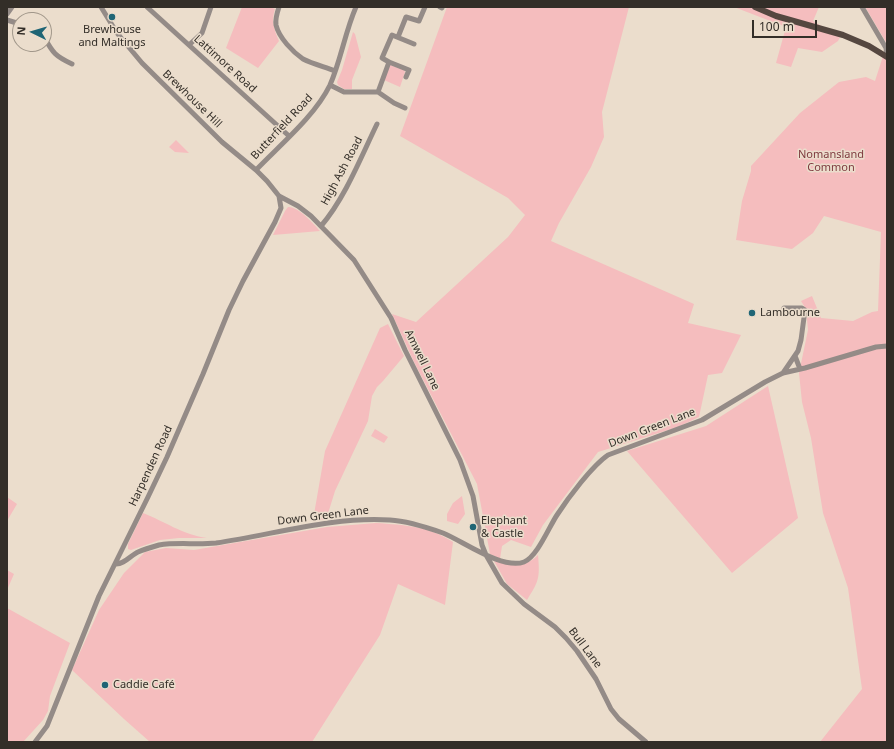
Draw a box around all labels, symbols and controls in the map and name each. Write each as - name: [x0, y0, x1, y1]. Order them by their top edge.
- north arrow: [12, 12, 52, 52]
- marker: Brewhouse and Maltings: [107, 12, 117, 22]
- scale bar: [754, 12, 819, 38]
- text: 100 m: [759, 18, 794, 35]
- place label: Brewhouse and Maltings: [78, 23, 146, 49]
- text: N: [13, 26, 28, 36]
- street label: Lattimore Road: [191, 33, 259, 95]
- street label: Brewhouse Hill: [160, 67, 224, 131]
- street label: Butterfield Road: [248, 92, 316, 162]
- street label: High Ash Road: [318, 134, 366, 208]
- park label: Nomansland Common: [798, 148, 864, 174]
- place label: Lambourne: [760, 306, 820, 320]
- marker: Lambourne: [747, 308, 757, 318]
- street label: Amwell Lane: [402, 328, 442, 392]
- street label: Down Green Lane: [607, 405, 697, 451]
- street label: Harpenden Road: [126, 423, 176, 509]
- street label: Down Green Lane: [276, 504, 370, 528]
- place label: Elephant & Castle: [481, 514, 527, 540]
- marker: Elephant & Castle: [468, 522, 478, 532]
- street label: Bull Lane: [565, 625, 605, 671]
- place label: Caddie Café: [113, 678, 175, 692]
- marker: Caddie Café: [100, 680, 110, 690]

